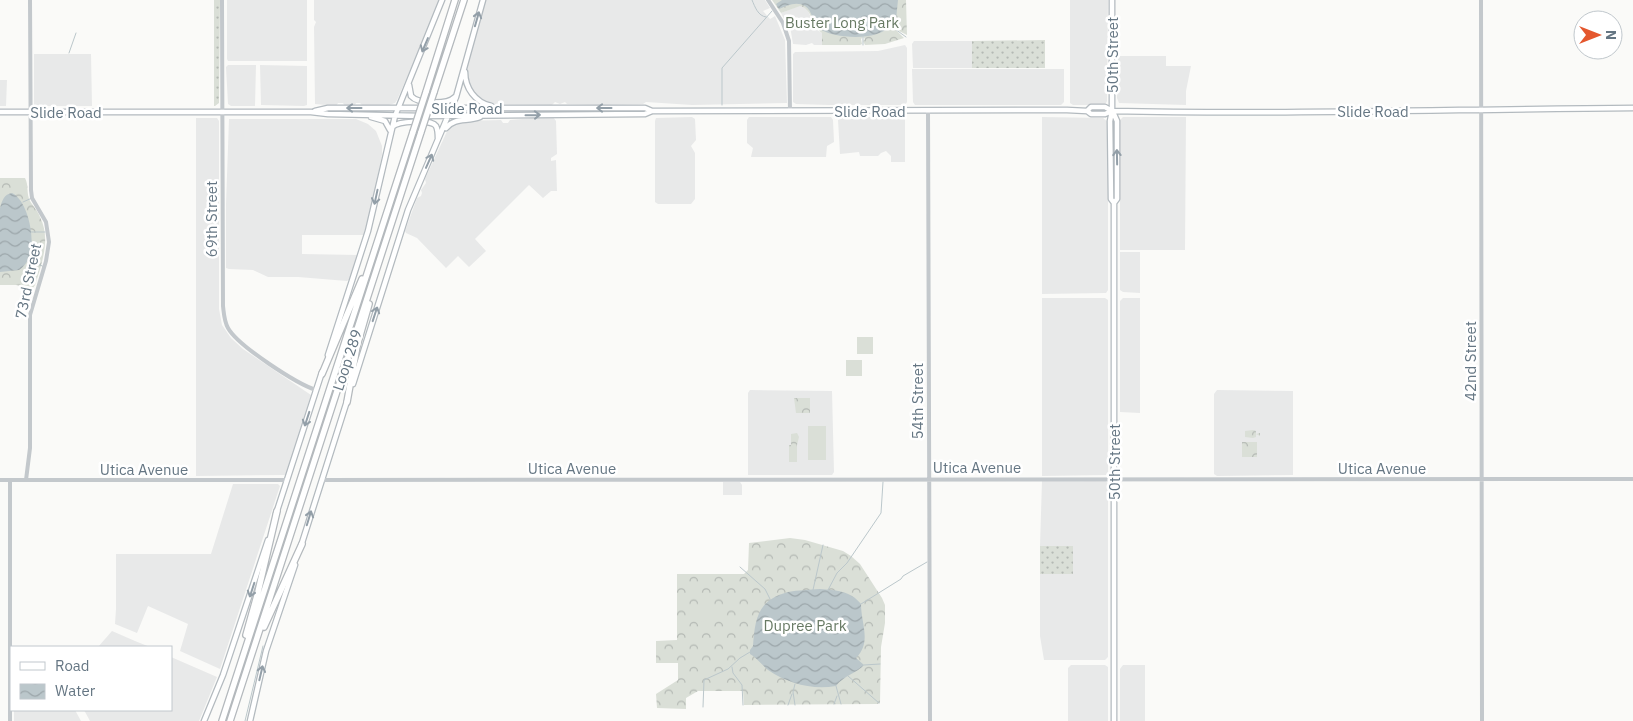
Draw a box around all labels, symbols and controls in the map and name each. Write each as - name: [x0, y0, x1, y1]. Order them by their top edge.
- north arrow: [1573, 10, 1623, 60]
- one-way arrow: [473, 11, 482, 27]
- park label: Buster Long Park: [785, 13, 899, 32]
- street label: 50th Street: [1103, 17, 1122, 93]
- text: N: [1602, 30, 1620, 40]
- one-way arrow: [419, 37, 429, 52]
- street label: Slide Road: [431, 99, 503, 118]
- street label: Slide Road: [834, 102, 906, 121]
- street label: Slide Road: [1337, 102, 1409, 121]
- street label: Slide Road: [30, 103, 102, 122]
- one-way arrow: [346, 103, 362, 113]
- one-way arrow: [596, 103, 612, 113]
- one-way arrow: [524, 110, 540, 120]
- one-way arrow: [1112, 149, 1122, 166]
- one-way arrow: [425, 154, 434, 169]
- street label: 69th Street: [202, 181, 221, 257]
- one-way arrow: [371, 189, 380, 205]
- street label: 73rd Street: [11, 241, 45, 321]
- one-way arrow: [371, 306, 381, 322]
- street label: 42nd Street: [1461, 321, 1480, 401]
- street label: Loop 289: [328, 327, 366, 393]
- street label: 54th Street: [908, 363, 927, 439]
- one-way arrow: [302, 411, 311, 426]
- street label: 50th Street: [1105, 424, 1124, 500]
- street label: Utica Avenue: [933, 458, 1021, 477]
- street label: Utica Avenue: [528, 459, 616, 478]
- street label: Utica Avenue: [1338, 459, 1426, 478]
- street label: Utica Avenue: [100, 460, 188, 479]
- one-way arrow: [305, 511, 315, 527]
- one-way arrow: [246, 582, 256, 598]
- park label: Dupree Park: [763, 616, 847, 635]
- legend: [10, 646, 172, 711]
- text: Road: [55, 656, 90, 675]
- one-way arrow: [257, 666, 266, 682]
- text: Water: [55, 681, 96, 700]

